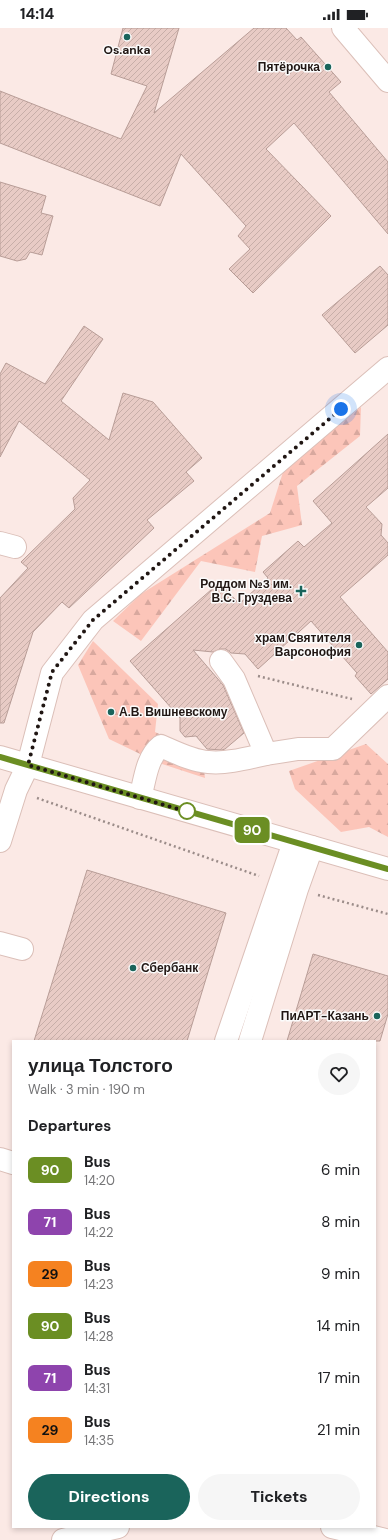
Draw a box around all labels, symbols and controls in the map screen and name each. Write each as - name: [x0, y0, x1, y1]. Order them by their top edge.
- text: 14:14: [20, 4, 54, 24]
- marker: Os.anka: [122, 32, 132, 42]
- place label: Os.anka: [104, 42, 151, 58]
- place label: Пятёрочка: [258, 59, 320, 75]
- marker: Пятёрочка: [323, 62, 333, 72]
- your location: [331, 399, 351, 419]
- place label: Роддом №3 им. В.С. Груздева: [200, 576, 292, 606]
- marker: Роддом №3 им. В.С. Груздева: [295, 585, 307, 597]
- place label: храм Святителя Варсонофия: [255, 630, 351, 660]
- marker: храм Святителя Варсонофия: [354, 640, 364, 650]
- place label: А.В. Вишневскому: [119, 704, 228, 720]
- marker: А.В. Вишневскому: [106, 707, 116, 717]
- unlabelled marker: [178, 802, 196, 820]
- line badge: 90: [234, 817, 270, 843]
- text: 90: [243, 821, 261, 839]
- place label: Сбербанк: [141, 960, 199, 976]
- marker: Сбербанк: [128, 963, 138, 973]
- place label: ПиАРТ-Казань: [281, 1008, 369, 1024]
- marker: ПиАРТ-Казань: [372, 1011, 382, 1021]
- text: улица Толстого: [28, 1053, 173, 1078]
- button: heart: [318, 1053, 360, 1095]
- text: Walk · 3 min · 190 m: [28, 1081, 145, 1098]
- text: Departures: [28, 1116, 111, 1136]
- text: Bus: [84, 1152, 111, 1172]
- text: 6 min: [321, 1160, 360, 1180]
- text: 90: [41, 1161, 59, 1179]
- text: 14:20: [84, 1172, 115, 1189]
- text: Bus: [84, 1204, 111, 1224]
- text: 8 min: [321, 1212, 360, 1232]
- text: 71: [44, 1213, 56, 1231]
- text: 14:22: [84, 1224, 114, 1241]
- text: Bus: [84, 1256, 111, 1276]
- text: 9 min: [321, 1264, 360, 1284]
- text: 29: [42, 1265, 58, 1283]
- text: 14:23: [84, 1276, 114, 1293]
- text: Bus: [84, 1308, 111, 1328]
- text: 14 min: [317, 1316, 360, 1336]
- text: 90: [41, 1317, 59, 1335]
- text: 14:28: [84, 1328, 114, 1345]
- text: Bus: [84, 1360, 111, 1380]
- text: 17 min: [318, 1368, 360, 1388]
- text: 71: [44, 1369, 56, 1387]
- text: 14:31: [84, 1380, 110, 1397]
- text: Bus: [84, 1412, 111, 1432]
- text: 21 min: [317, 1420, 360, 1440]
- text: 29: [42, 1421, 58, 1439]
- text: 14:35: [84, 1432, 114, 1449]
- button: Directions: [28, 1474, 190, 1520]
- button: Tickets: [198, 1474, 360, 1520]

